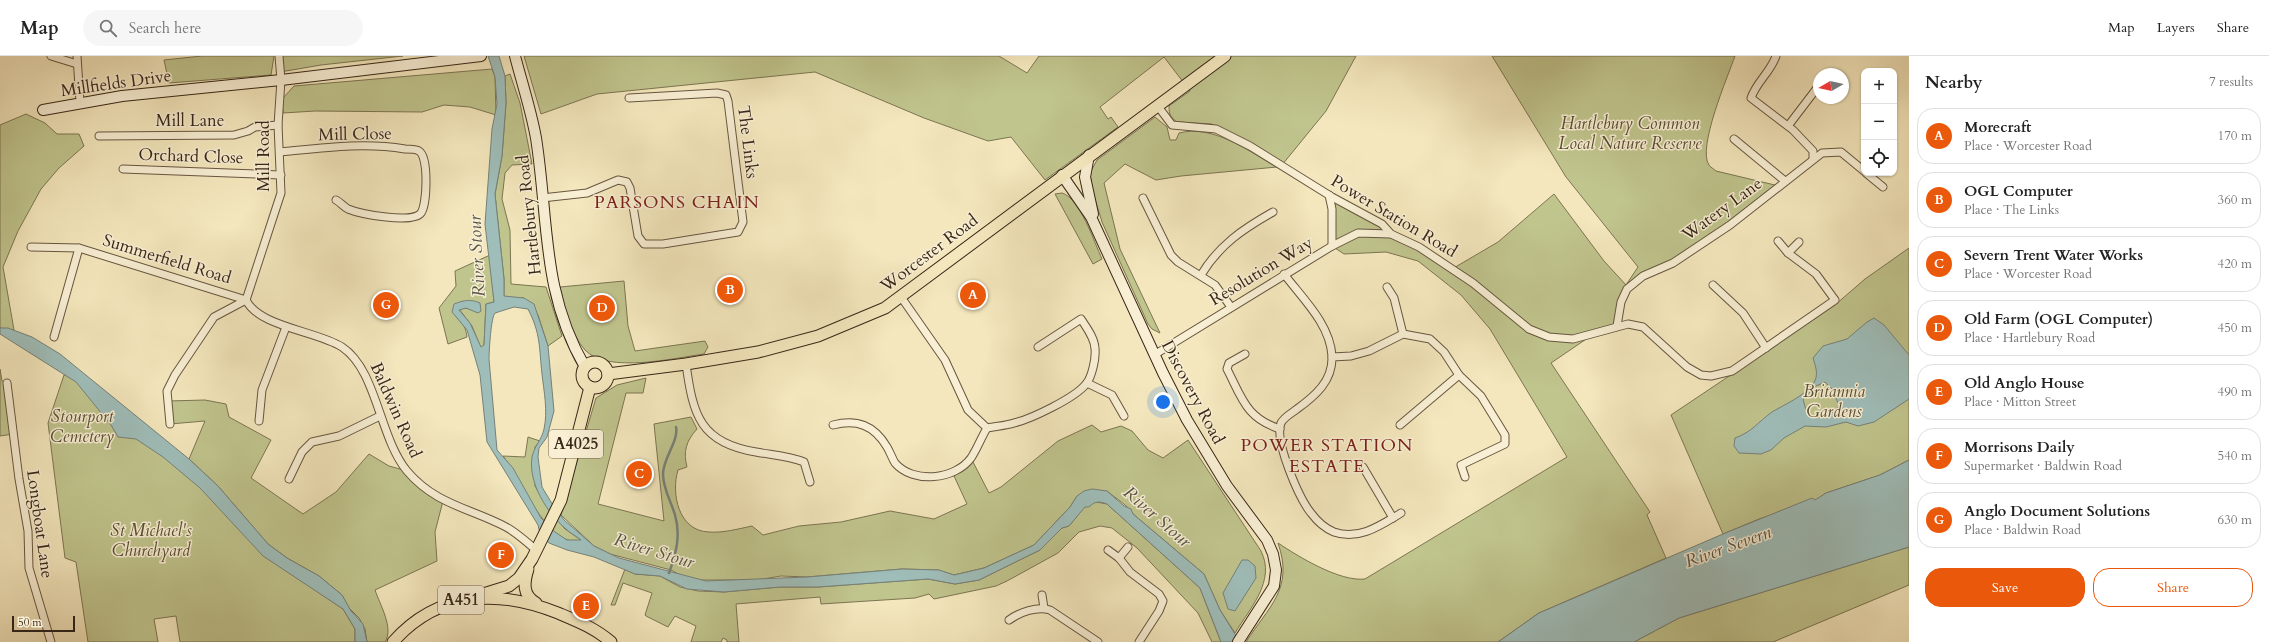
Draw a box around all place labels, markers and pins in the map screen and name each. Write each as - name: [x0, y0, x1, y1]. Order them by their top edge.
- pin: B: [717, 275, 743, 305]
- pin: A: [960, 280, 986, 310]
- pin: G: [373, 290, 399, 320]
- pin: D: [589, 293, 615, 323]
- pin: C: [626, 459, 652, 489]
- pin: F: [488, 540, 514, 570]
- pin: E: [573, 591, 599, 621]

